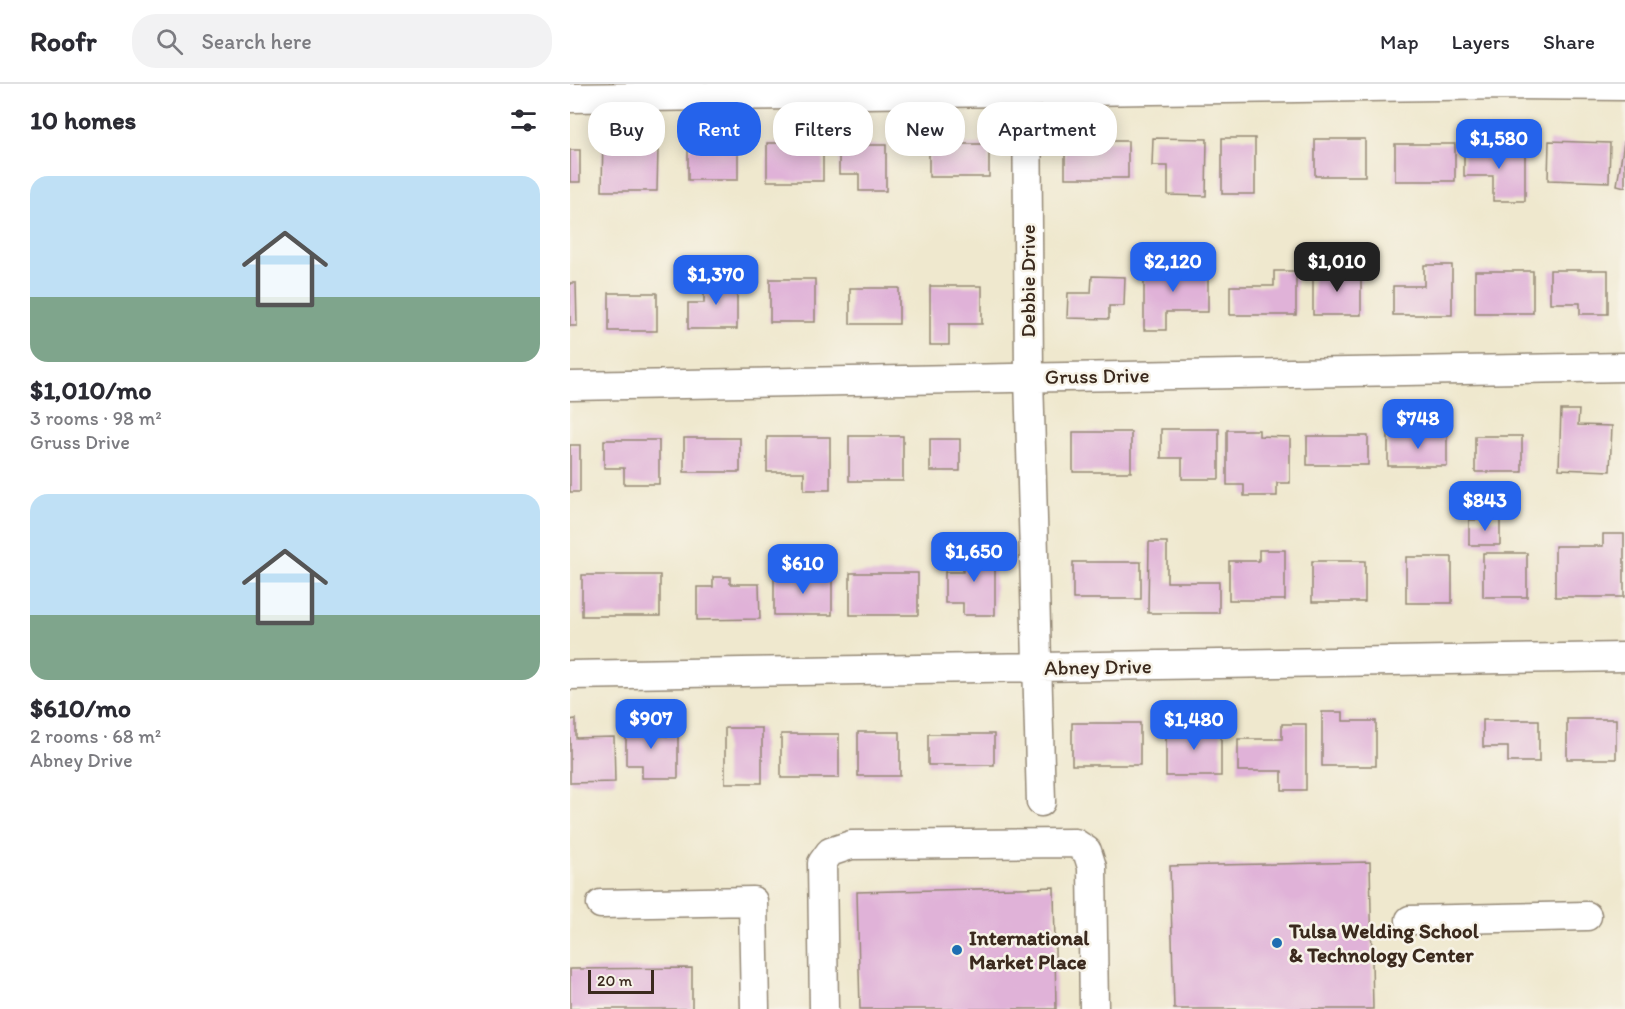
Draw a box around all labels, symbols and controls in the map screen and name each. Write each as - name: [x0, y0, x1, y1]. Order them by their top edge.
- search box: [132, 14, 552, 68]
- text: Roofr: [30, 24, 96, 58]
- icon: search: [153, 25, 186, 58]
- text: Search here: [201, 28, 312, 55]
- text: Map: [1380, 29, 1419, 54]
- text: Layers: [1452, 29, 1510, 54]
- text: Share: [1543, 29, 1595, 54]
- chip: Buy: [588, 102, 665, 156]
- chip: Rent: [677, 102, 761, 156]
- chip: Filters: [773, 102, 873, 156]
- chip: New: [885, 102, 965, 156]
- chip: Apartment: [977, 102, 1117, 156]
- text: 10 homes: [30, 104, 136, 136]
- icon: filters: [507, 104, 540, 137]
- pin: $1,580: [1450, 119, 1548, 170]
- text: $1,580: [1470, 126, 1528, 150]
- icon: home: [231, 215, 339, 323]
- street label: Debbie Drive: [1015, 224, 1040, 338]
- pin: $2,120: [1124, 242, 1222, 293]
- pin: $1,010: [1288, 242, 1386, 293]
- text: $2,120: [1144, 249, 1202, 273]
- text: $1,010: [1308, 249, 1366, 273]
- pin: $1,370: [667, 255, 765, 306]
- text: $1,370: [687, 262, 745, 286]
- street label: Gruss Drive: [1044, 362, 1150, 389]
- text: $1,010/mo: [30, 374, 152, 406]
- pin: $748: [1382, 399, 1454, 450]
- text: 3 rooms · 98 m²: [30, 406, 162, 430]
- text: $748: [1396, 406, 1440, 430]
- text: Gruss Drive: [30, 430, 130, 454]
- pin: $843: [1449, 481, 1521, 532]
- text: $843: [1463, 488, 1507, 512]
- pin: $1,650: [925, 532, 1023, 583]
- icon: home: [231, 533, 339, 641]
- text: $1,650: [945, 539, 1003, 563]
- pin: $610: [767, 544, 839, 595]
- text: $610: [782, 551, 824, 575]
- street label: Abney Drive: [1044, 653, 1152, 680]
- text: $610/mo: [30, 692, 131, 724]
- pin: $907: [615, 699, 687, 750]
- pin: $1,480: [1145, 700, 1243, 751]
- text: $907: [630, 706, 672, 730]
- text: $1,480: [1164, 707, 1224, 731]
- text: 2 rooms · 68 m²: [30, 724, 161, 748]
- text: Abney Drive: [30, 748, 133, 772]
- place label: Tulsa Welding School & Technology Center: [1288, 918, 1480, 968]
- place label: International Market Place: [969, 925, 1090, 974]
- marker: Tulsa Welding School & Technology Center: [1270, 936, 1284, 950]
- marker: International Market Place: [950, 943, 964, 957]
- scale bar: [588, 967, 654, 994]
- text: 20 m: [597, 971, 632, 990]

